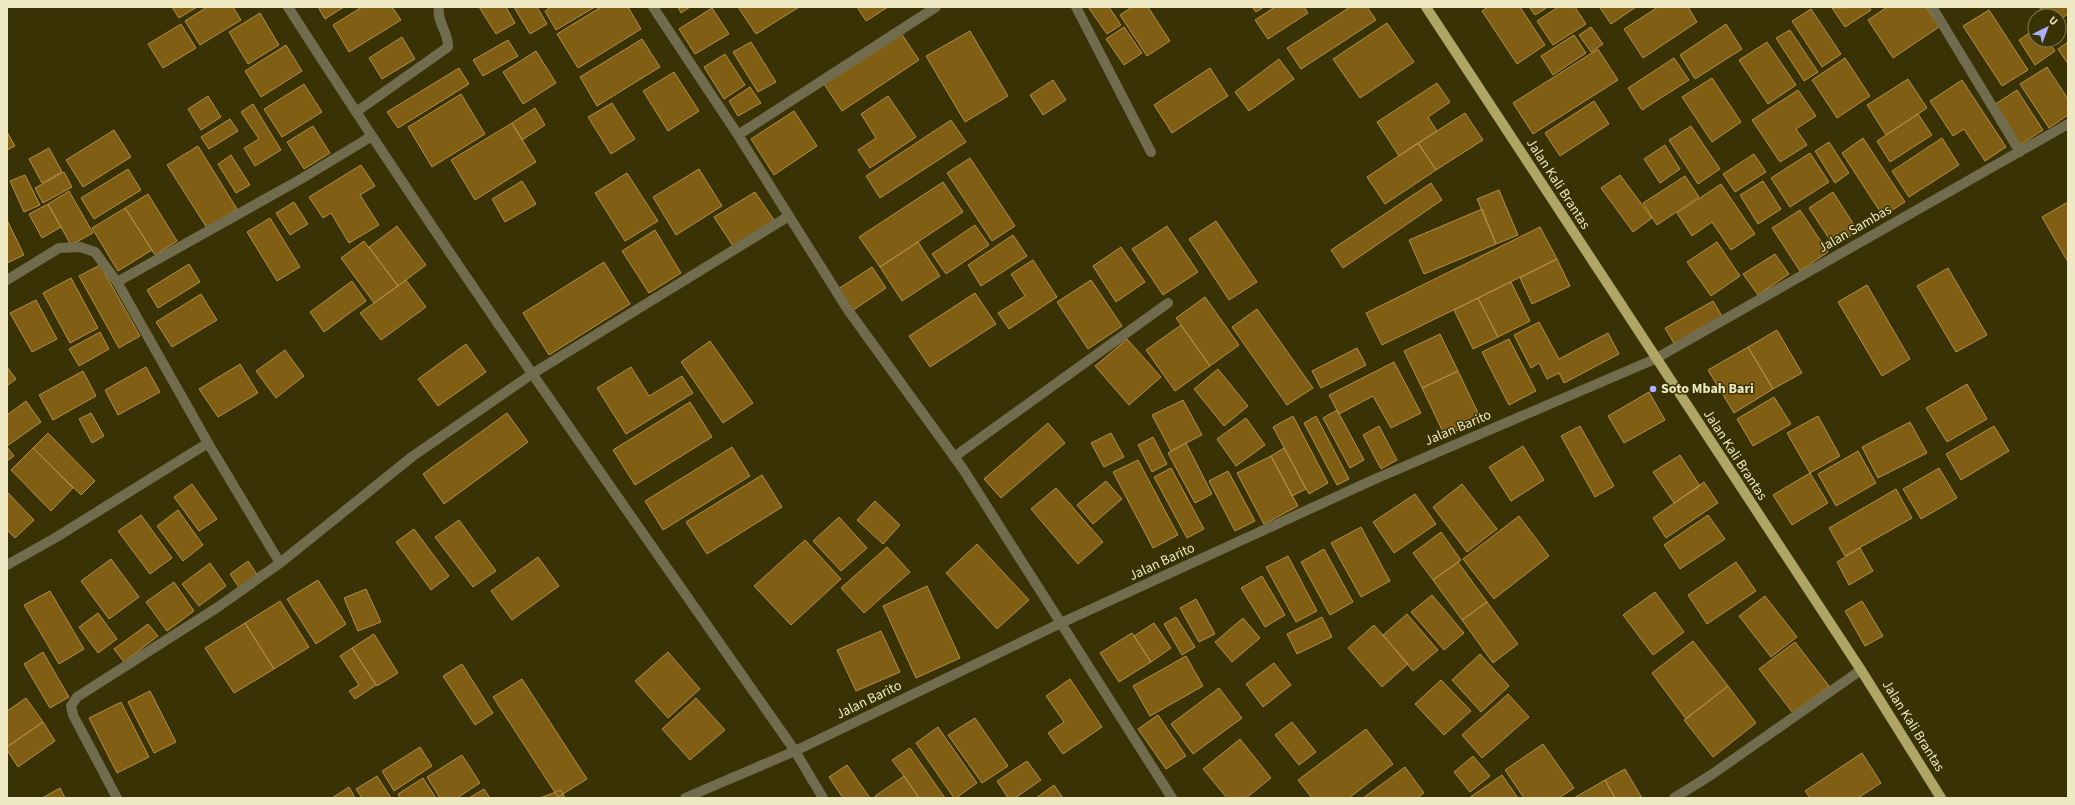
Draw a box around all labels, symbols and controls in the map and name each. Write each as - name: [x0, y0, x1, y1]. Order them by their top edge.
- north arrow: [2027, 8, 2067, 48]
- text: U: [2046, 13, 2061, 29]
- street label: Jalan Kali Brantas: [1521, 135, 1595, 233]
- street label: Jalan Sambas: [1815, 200, 1895, 258]
- place label: Soto Mbah Bari: [1661, 379, 1754, 399]
- marker: Soto Mbah Bari: [1648, 384, 1658, 394]
- street label: Jalan Barito: [1422, 405, 1494, 451]
- street label: Jalan Kali Brantas: [1698, 406, 1772, 504]
- street label: Jalan Barito: [1126, 538, 1198, 586]
- street label: Jalan Barito: [833, 676, 905, 724]
- street label: Jalan Kali Brantas: [1877, 676, 1949, 776]

